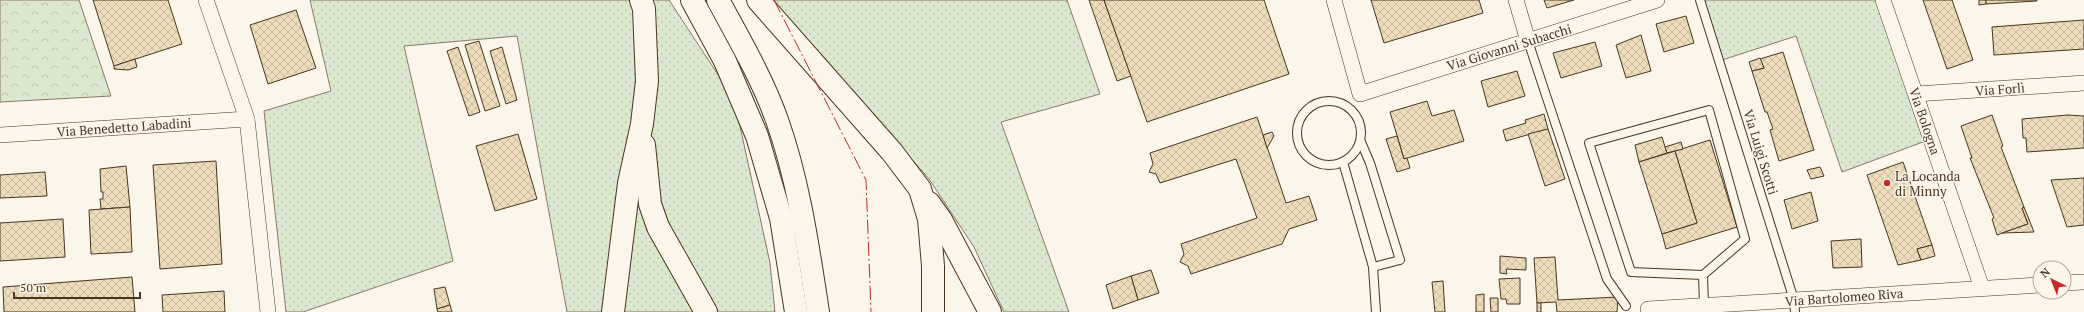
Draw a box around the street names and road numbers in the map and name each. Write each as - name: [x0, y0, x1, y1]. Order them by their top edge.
- street label: Via Giovanni Subacchi: [1444, 19, 1574, 75]
- street label: Via Forlì: [1975, 78, 2025, 100]
- street label: Via Bologna: [1905, 85, 1945, 157]
- street label: Via Luigi Scotti: [1739, 107, 1783, 197]
- street label: Via Benedetto Labadini: [56, 113, 192, 141]
- street label: Via Bartolomeo Riva: [1784, 284, 1904, 310]

